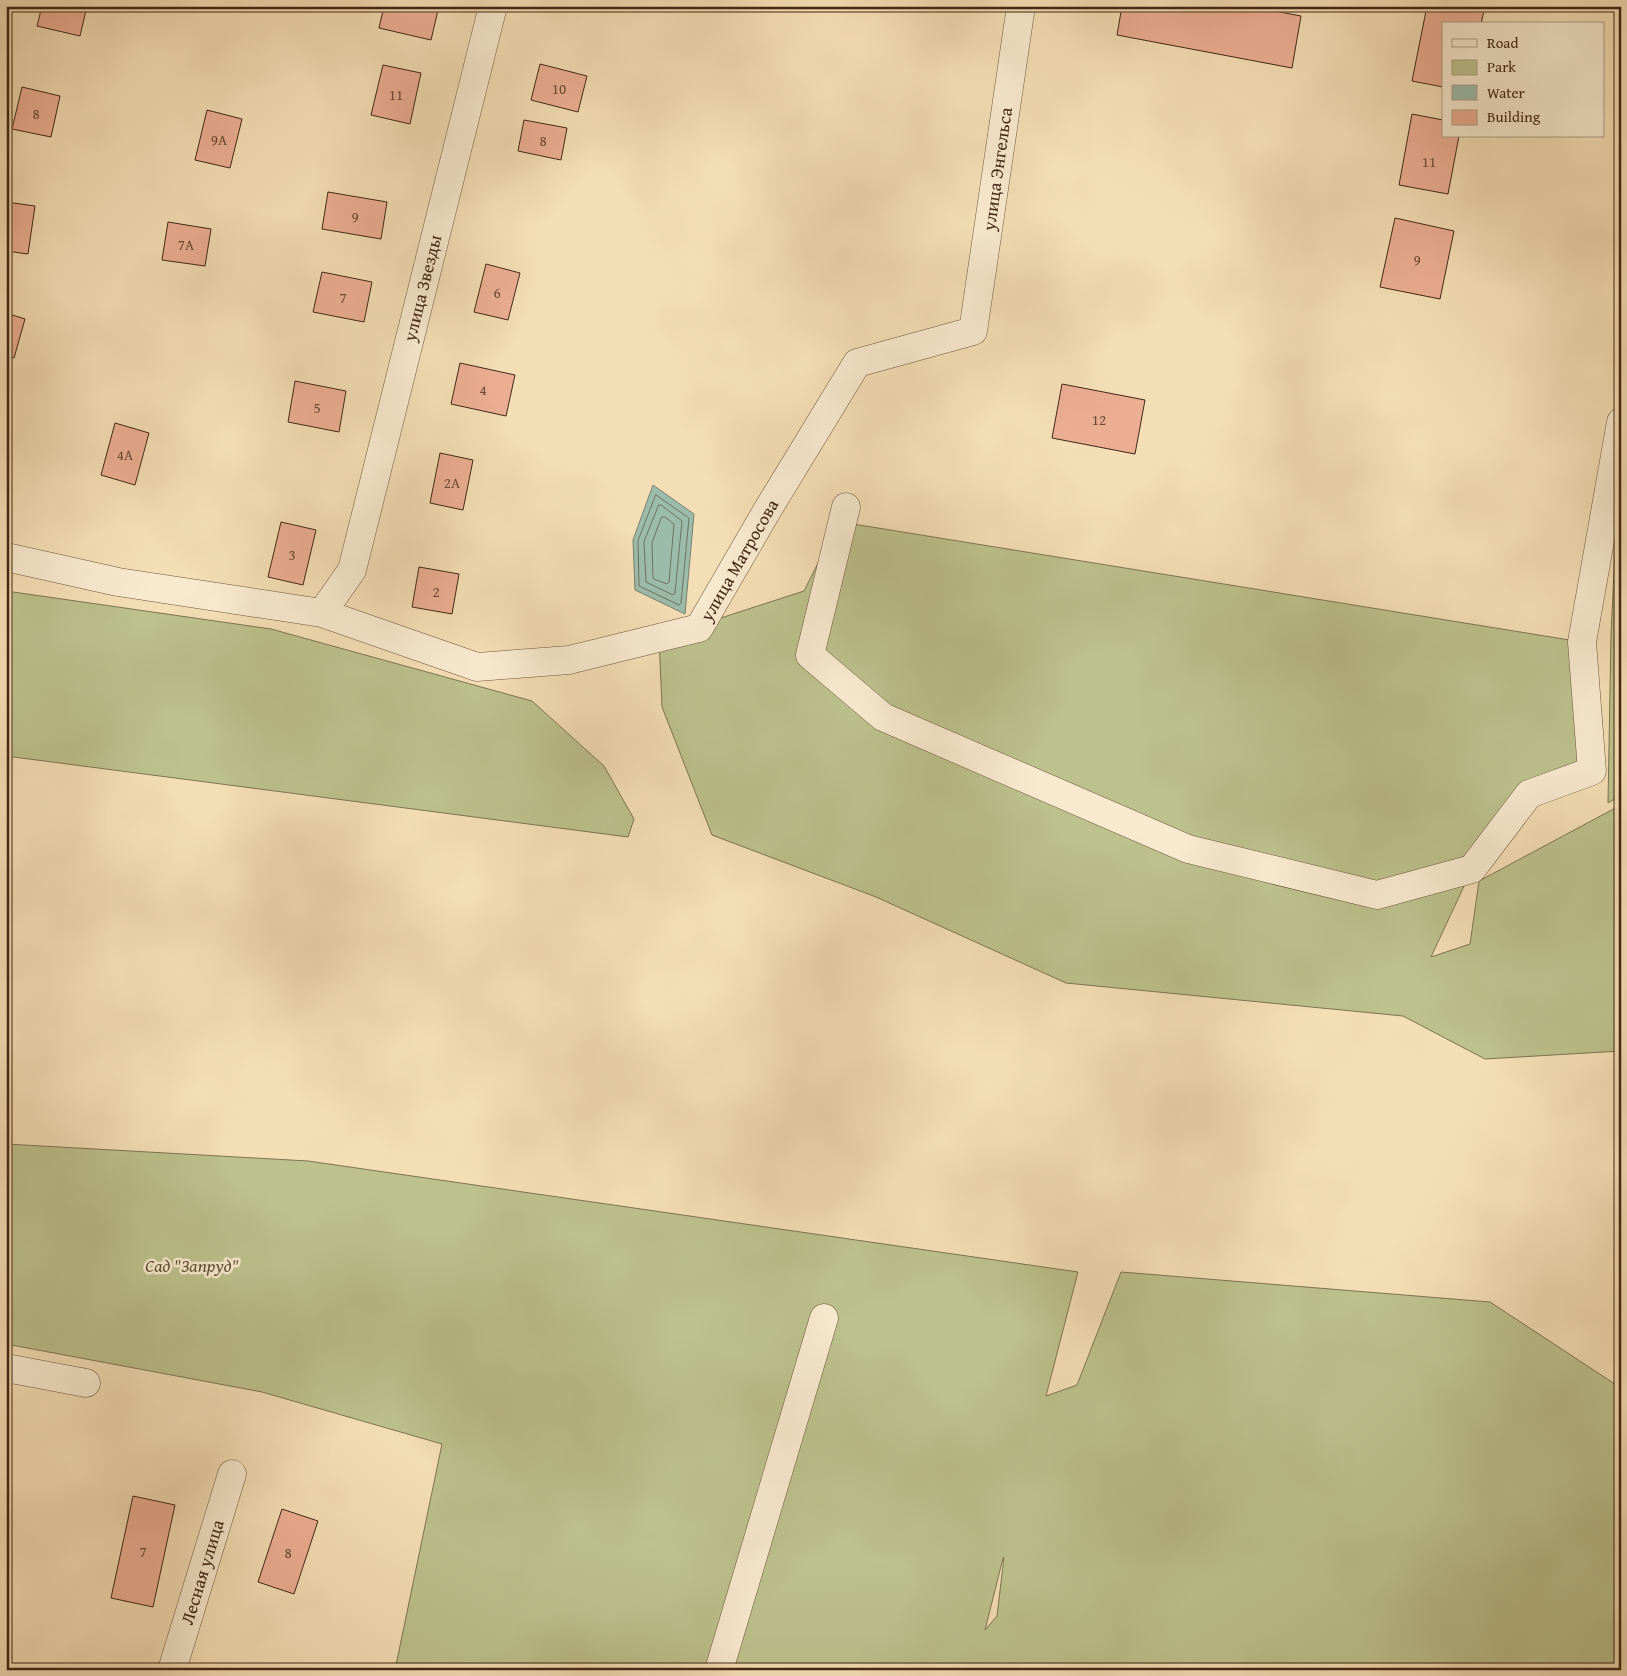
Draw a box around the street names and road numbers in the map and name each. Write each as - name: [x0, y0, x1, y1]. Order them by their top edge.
- street label: улица Энгельса: [975, 105, 1019, 233]
- street label: улица Звезды: [395, 231, 448, 345]
- street label: улица Матросова: [692, 493, 785, 627]
- street label: Лесная улица: [173, 1516, 231, 1628]

